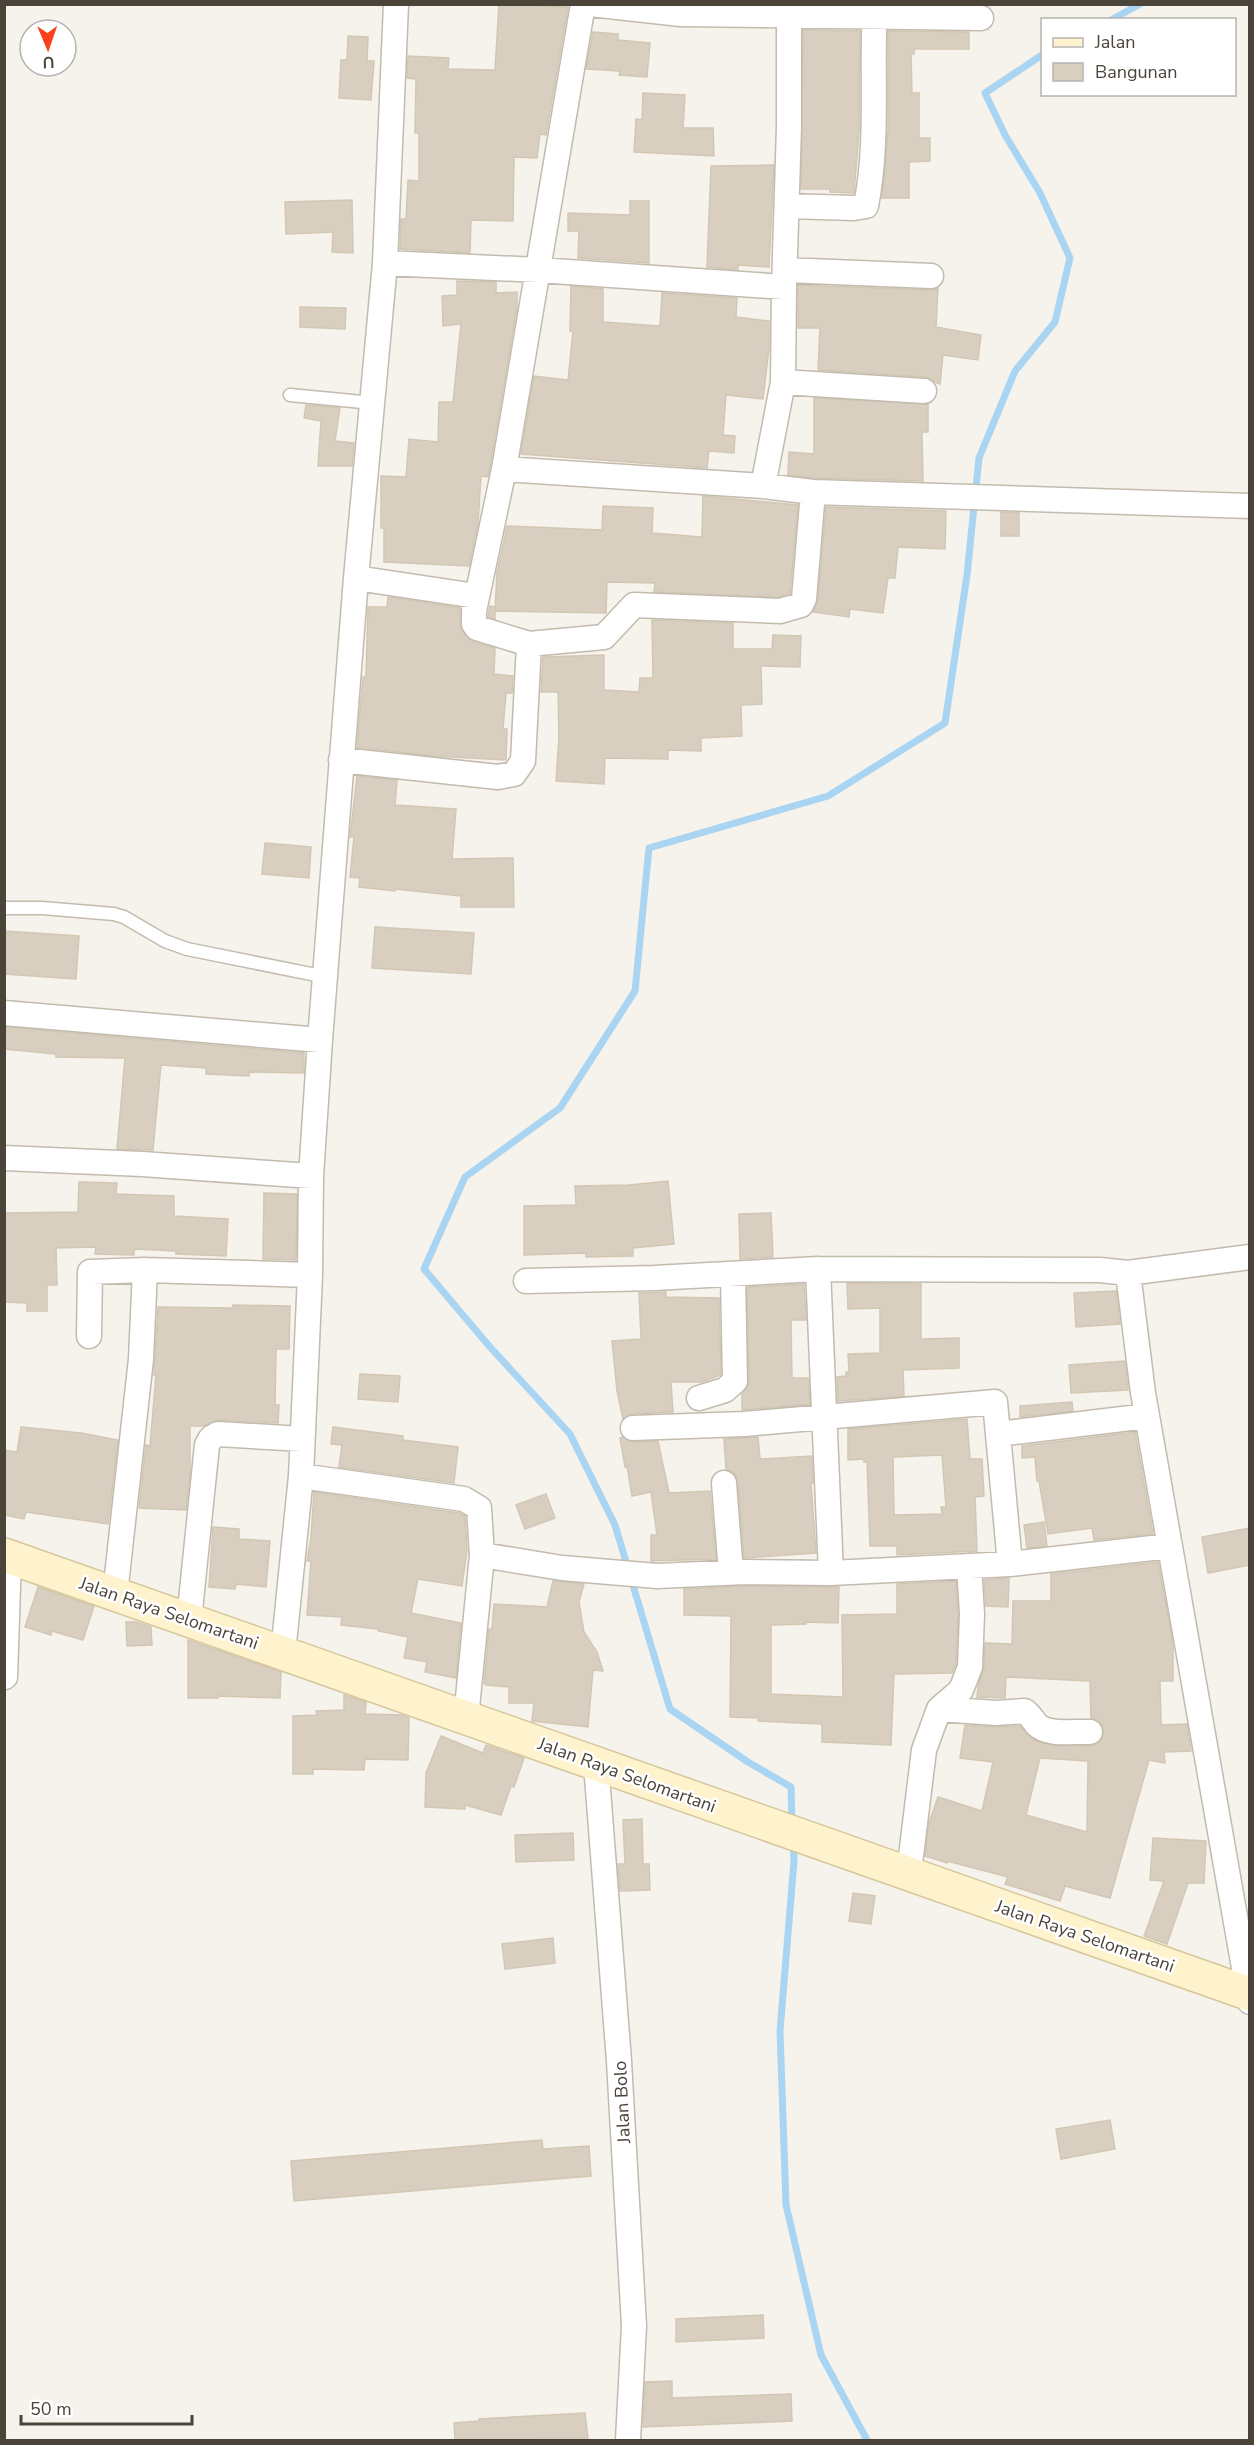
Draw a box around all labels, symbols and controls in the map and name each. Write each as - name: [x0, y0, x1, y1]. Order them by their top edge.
- north arrow: [18, 18, 78, 78]
- legend: [1041, 18, 1236, 96]
- text: Jalan: [1094, 30, 1135, 54]
- text: U: [42, 51, 55, 73]
- text: Bangunan: [1095, 60, 1178, 84]
- street label: Jalan Raya Selomartani: [75, 1571, 262, 1655]
- street label: Jalan Raya Selomartani: [534, 1731, 719, 1818]
- street label: Jalan Raya Selomartani: [991, 1894, 1178, 1978]
- street label: Jalan Bolo: [608, 2060, 636, 2145]
- scale bar: [21, 2388, 192, 2426]
- text: 50 m: [30, 2397, 72, 2421]

